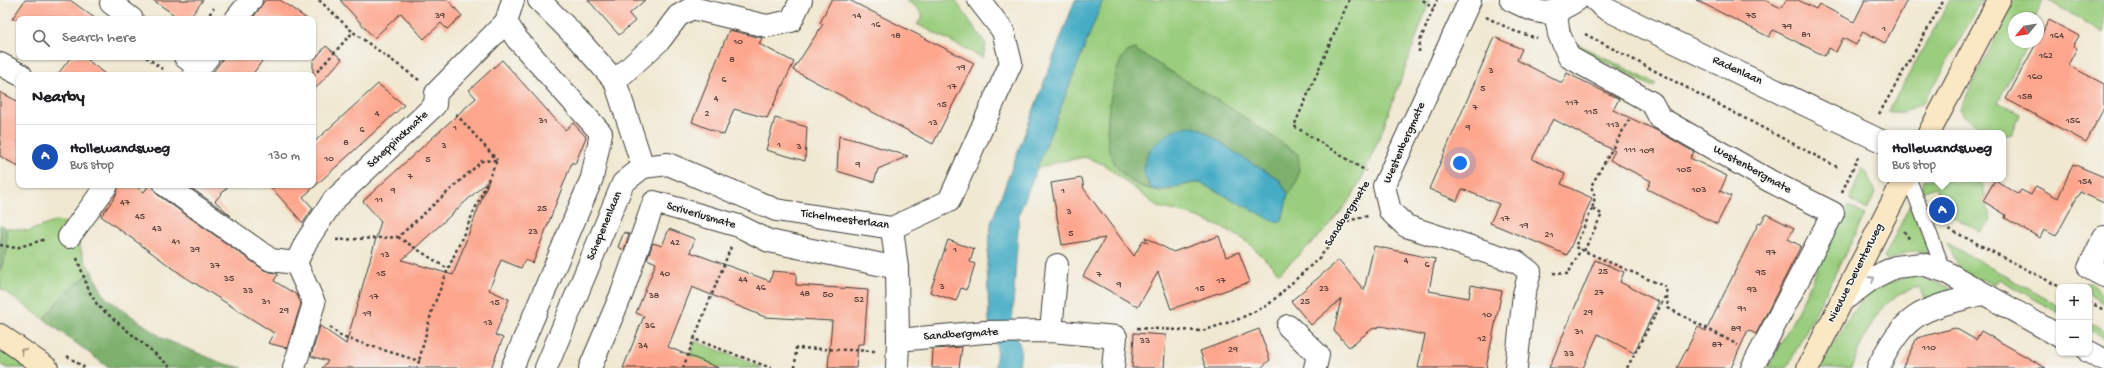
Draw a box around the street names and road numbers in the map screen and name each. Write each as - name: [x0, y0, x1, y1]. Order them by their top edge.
- street label: Radenlaan: [1710, 53, 1764, 89]
- street label: Westenbergmate: [1381, 99, 1430, 186]
- street label: Scheppinckmate: [365, 108, 432, 172]
- street label: Westenbergmate: [1710, 143, 1794, 198]
- street label: Sandbergmate: [1322, 178, 1374, 249]
- street label: Schepenenlaan: [584, 189, 626, 263]
- street label: Scriveriusmate: [665, 199, 738, 233]
- street label: Tichelmeesterlaan: [799, 207, 890, 233]
- street label: Nieuwe Deventerweg: [1825, 221, 1887, 325]
- street label: Sandbergmate: [923, 325, 1000, 345]

